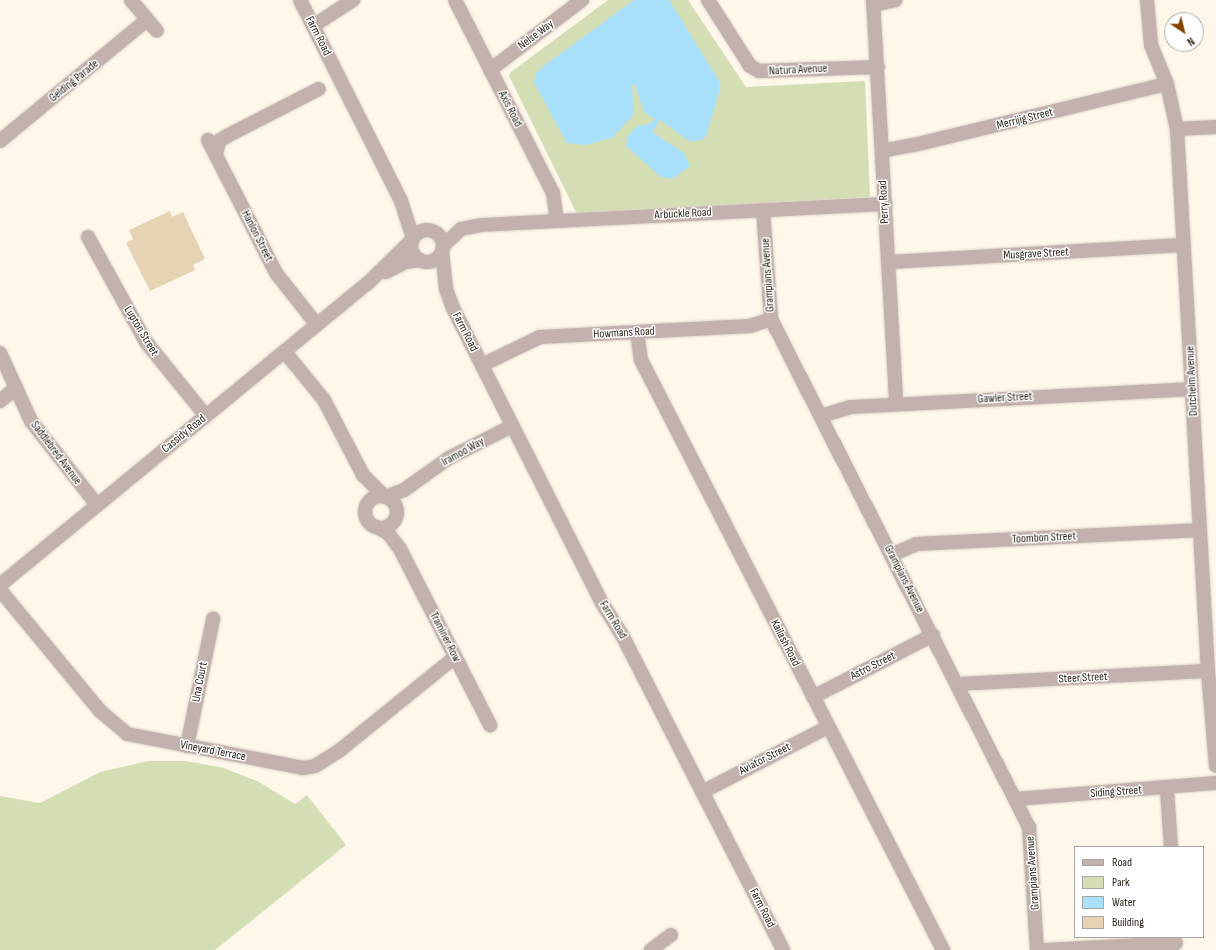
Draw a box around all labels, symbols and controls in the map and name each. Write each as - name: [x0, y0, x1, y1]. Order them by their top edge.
- north arrow: [1164, 12, 1204, 52]
- street label: Farm Road: [302, 14, 334, 58]
- street label: Nelse Way: [515, 17, 557, 53]
- text: N: [1184, 34, 1197, 48]
- street label: Gelding Parade: [46, 57, 102, 105]
- street label: Natura Avenue: [768, 61, 828, 79]
- street label: Axis Road: [495, 89, 525, 129]
- street label: Merrijig Street: [995, 105, 1055, 133]
- street label: Perry Road: [876, 180, 892, 224]
- street label: Arbuckle Road: [654, 205, 712, 223]
- street label: Hanlon Street: [238, 208, 276, 264]
- street label: Grampians Avenue: [758, 238, 778, 312]
- street label: Musgrave Street: [1003, 245, 1069, 263]
- street label: Lupton Street: [121, 304, 161, 358]
- street label: Farm Road: [449, 310, 481, 354]
- street label: Howmans Road: [593, 324, 655, 342]
- street label: Dutchelm Avenue: [1183, 345, 1201, 417]
- street label: Gawler Street: [977, 389, 1033, 407]
- street label: Cassidy Road: [159, 412, 209, 456]
- street label: Saddlebred Avenue: [27, 418, 85, 488]
- street label: Iramoo Way: [439, 434, 487, 470]
- street label: Toombon Street: [1012, 529, 1076, 547]
- street label: Grampians Avenue: [881, 543, 927, 615]
- street label: Farm Road: [596, 598, 630, 642]
- street label: Traminer Row: [426, 610, 464, 664]
- street label: Kailash Road: [767, 617, 803, 669]
- street label: Astro Street: [848, 649, 898, 683]
- street label: Una Court: [189, 661, 211, 703]
- street label: Steer Street: [1058, 670, 1108, 686]
- street label: Vineyard Terrace: [179, 738, 247, 764]
- street label: Aviator Street: [737, 740, 793, 778]
- street label: Siding Street: [1090, 783, 1142, 801]
- street label: Grampians Avenue: [1023, 836, 1043, 910]
- legend: [1074, 846, 1204, 938]
- text: Road: [1112, 855, 1132, 870]
- text: Park: [1112, 875, 1130, 890]
- street label: Farm Road: [746, 886, 778, 930]
- text: Water: [1112, 895, 1136, 910]
- text: Building: [1112, 915, 1144, 930]

